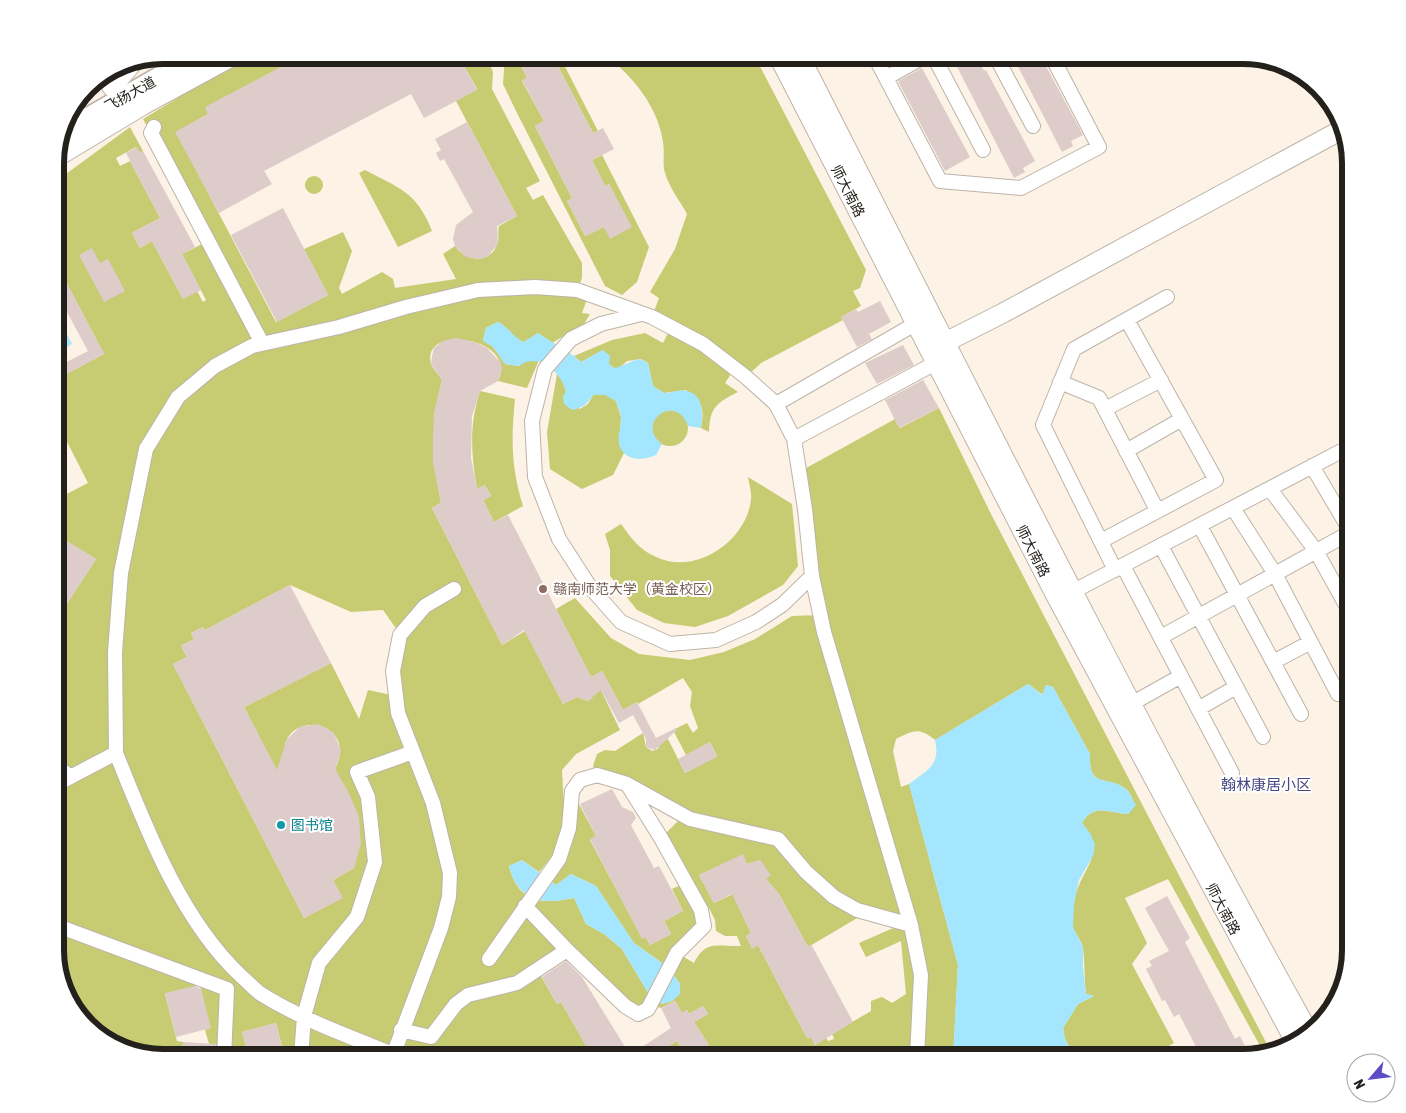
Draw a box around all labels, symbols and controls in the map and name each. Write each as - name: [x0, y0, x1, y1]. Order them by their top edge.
- street label: 飞扬大道: [102, 73, 158, 115]
- street label: 师大南路: [828, 162, 868, 220]
- street label: 师大南路: [1013, 522, 1053, 580]
- place label: 赣南师范大学（黄金校区）: [553, 581, 721, 597]
- marker: 赣南师范大学（黄金校区）: [537, 583, 549, 595]
- district label: 翰林康居小区: [1221, 776, 1311, 793]
- place label: 图书馆: [291, 817, 333, 833]
- marker: 图书馆: [275, 819, 287, 831]
- street label: 师大南路: [1203, 881, 1243, 937]
- north arrow: [1346, 1053, 1396, 1103]
- text: N: [1351, 1077, 1369, 1092]

